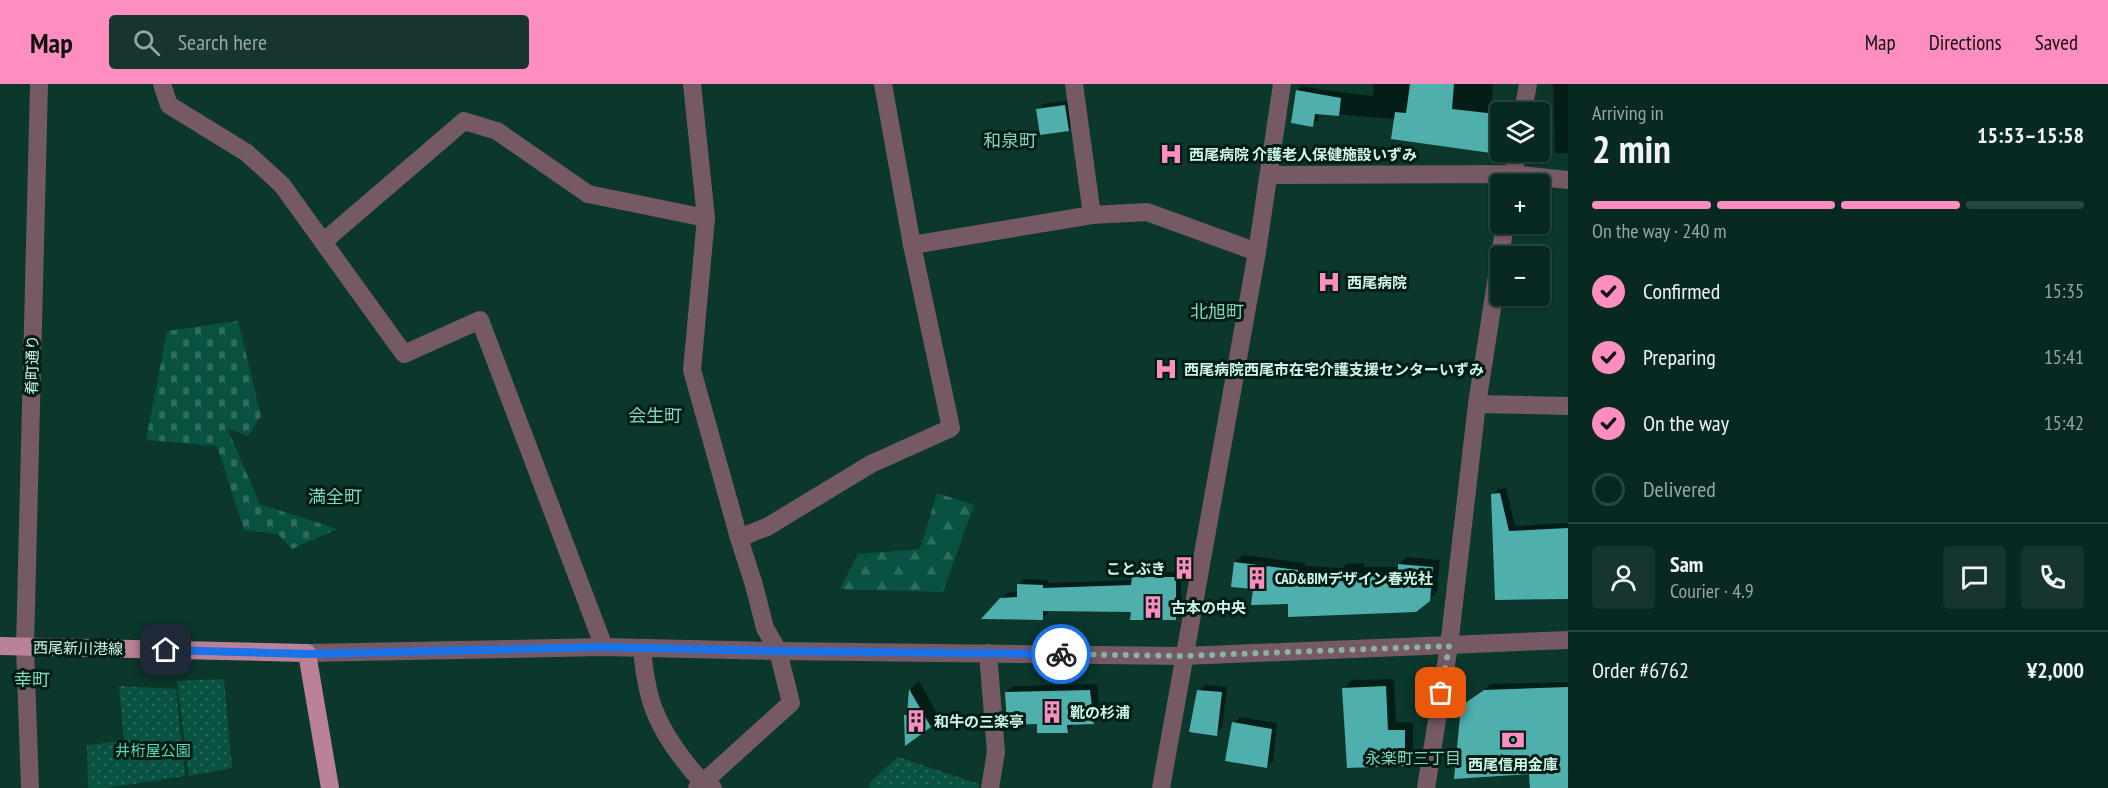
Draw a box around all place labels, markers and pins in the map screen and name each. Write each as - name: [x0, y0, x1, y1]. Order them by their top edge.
- hospital icon: 西尾病院 介護老人保健施設いずみ: [1158, 141, 1184, 167]
- place label: 西尾病院 介護老人保健施設いずみ: [1189, 145, 1417, 164]
- hospital icon: 西尾病院: [1316, 269, 1342, 295]
- place label: 西尾病院: [1347, 273, 1407, 292]
- hospital icon: 西尾病院西尾市在宅介護支援センターいずみ: [1153, 356, 1179, 382]
- place label: 西尾病院西尾市在宅介護支援センターいずみ: [1184, 360, 1484, 379]
- building icon: ことぶき: [1171, 555, 1197, 581]
- place label: ことぶき: [1106, 559, 1166, 578]
- building icon: CAD&BIMデザイン春光社: [1244, 565, 1270, 591]
- place label: CAD&BIMデザイン春光社: [1275, 569, 1433, 588]
- building icon: 古本の中央: [1140, 594, 1166, 620]
- place label: 古本の中央: [1171, 598, 1246, 617]
- pin: [140, 624, 191, 675]
- pin: [1415, 667, 1466, 718]
- building icon: 靴の杉浦: [1039, 699, 1065, 725]
- place label: 靴の杉浦: [1070, 703, 1130, 722]
- building icon: 和牛の三楽亭: [903, 708, 929, 734]
- place label: 和牛の三楽亭: [934, 712, 1024, 731]
- bank icon: 西尾信用金庫: [1500, 727, 1526, 753]
- place label: 西尾信用金庫: [1468, 755, 1558, 774]

